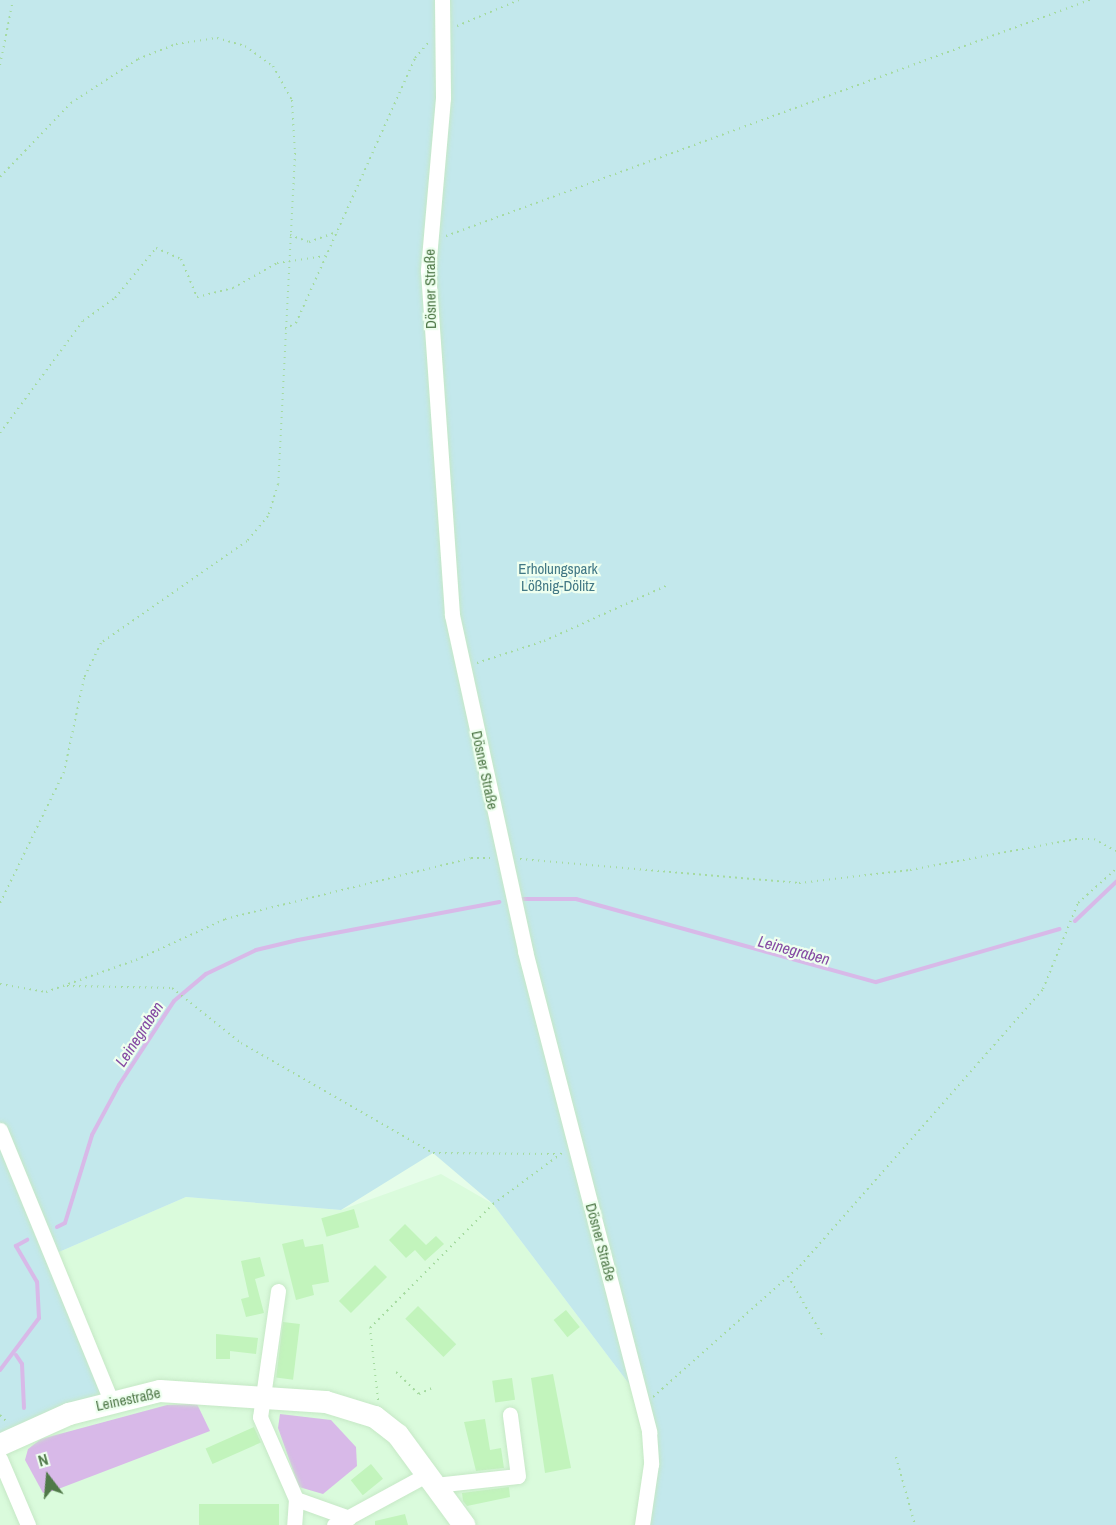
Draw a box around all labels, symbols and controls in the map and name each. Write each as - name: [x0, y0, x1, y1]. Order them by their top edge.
- street label: Dösner Straße: [420, 249, 440, 329]
- park label: Erholungspark Lößnig-Dölitz: [518, 559, 598, 594]
- street label: Dösner Straße: [468, 729, 502, 811]
- water label: Leinegraben: [756, 931, 832, 969]
- water label: Leinegraben: [111, 998, 167, 1070]
- street label: Dösner Straße: [582, 1201, 620, 1283]
- street label: Leinestraße: [94, 1383, 162, 1415]
- north arrow: [18, 1447, 78, 1507]
- text: N: [35, 1448, 51, 1472]

